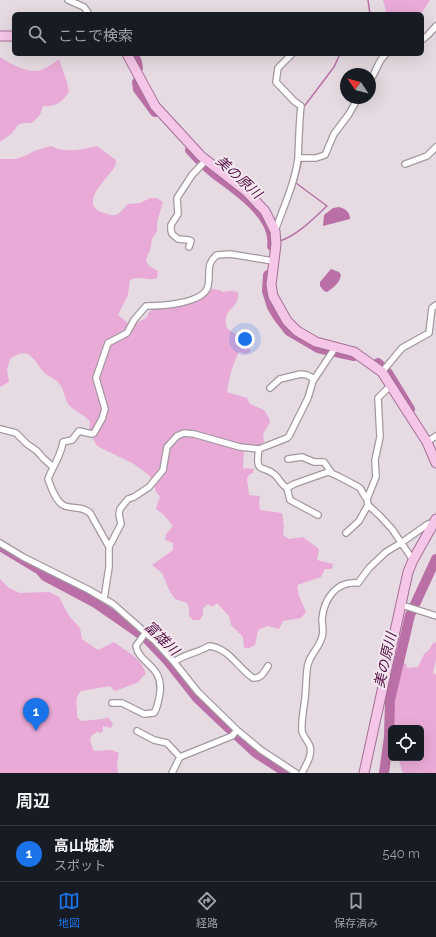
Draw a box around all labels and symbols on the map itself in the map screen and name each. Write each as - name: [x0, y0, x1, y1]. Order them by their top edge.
- north arrow: [340, 68, 376, 104]
- water label: 美の原川: [213, 152, 267, 203]
- your location: [235, 329, 255, 349]
- water label: 富雄川: [141, 618, 184, 660]
- water label: 美の原川: [371, 629, 400, 689]
- pin: 1: [23, 698, 49, 731]

